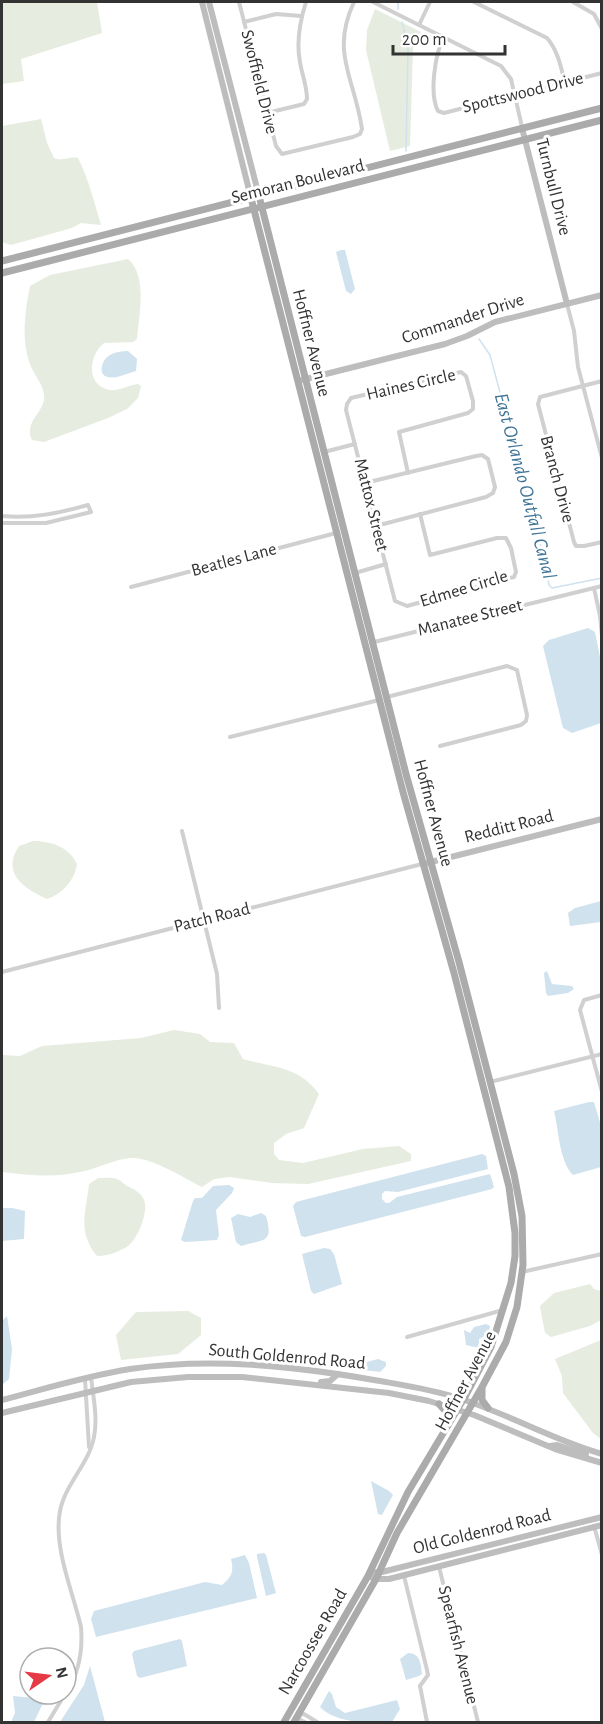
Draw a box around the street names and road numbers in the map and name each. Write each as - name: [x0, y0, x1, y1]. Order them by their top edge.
- street label: Swoffield Drive: [237, 28, 281, 136]
- street label: Spottswood Drive: [461, 69, 585, 117]
- street label: Turnbull Drive: [532, 137, 574, 237]
- street label: Semoran Boulevard: [230, 157, 366, 207]
- street label: Hoffner Avenue: [289, 287, 333, 399]
- street label: Commander Drive: [400, 291, 526, 347]
- street label: Haines Circle: [365, 366, 457, 404]
- street label: Branch Drive: [537, 434, 577, 524]
- street label: Mattox Street: [351, 457, 391, 554]
- street label: Beatles Lane: [189, 540, 279, 580]
- street label: Edmee Circle: [418, 567, 510, 611]
- street label: Manatee Street: [416, 596, 524, 640]
- street label: Hoffner Avenue: [410, 757, 456, 869]
- street label: Redditt Road: [463, 807, 555, 847]
- street label: Patch Road: [172, 900, 252, 936]
- street label: Hoffner Avenue: [432, 1328, 500, 1434]
- street label: South Goldenrod Road: [208, 1341, 366, 1373]
- street label: Old Goldenrod Road: [411, 1506, 553, 1558]
- street label: Spearfish Avenue: [435, 1584, 481, 1706]
- street label: Narcoossee Road: [275, 1586, 351, 1698]

